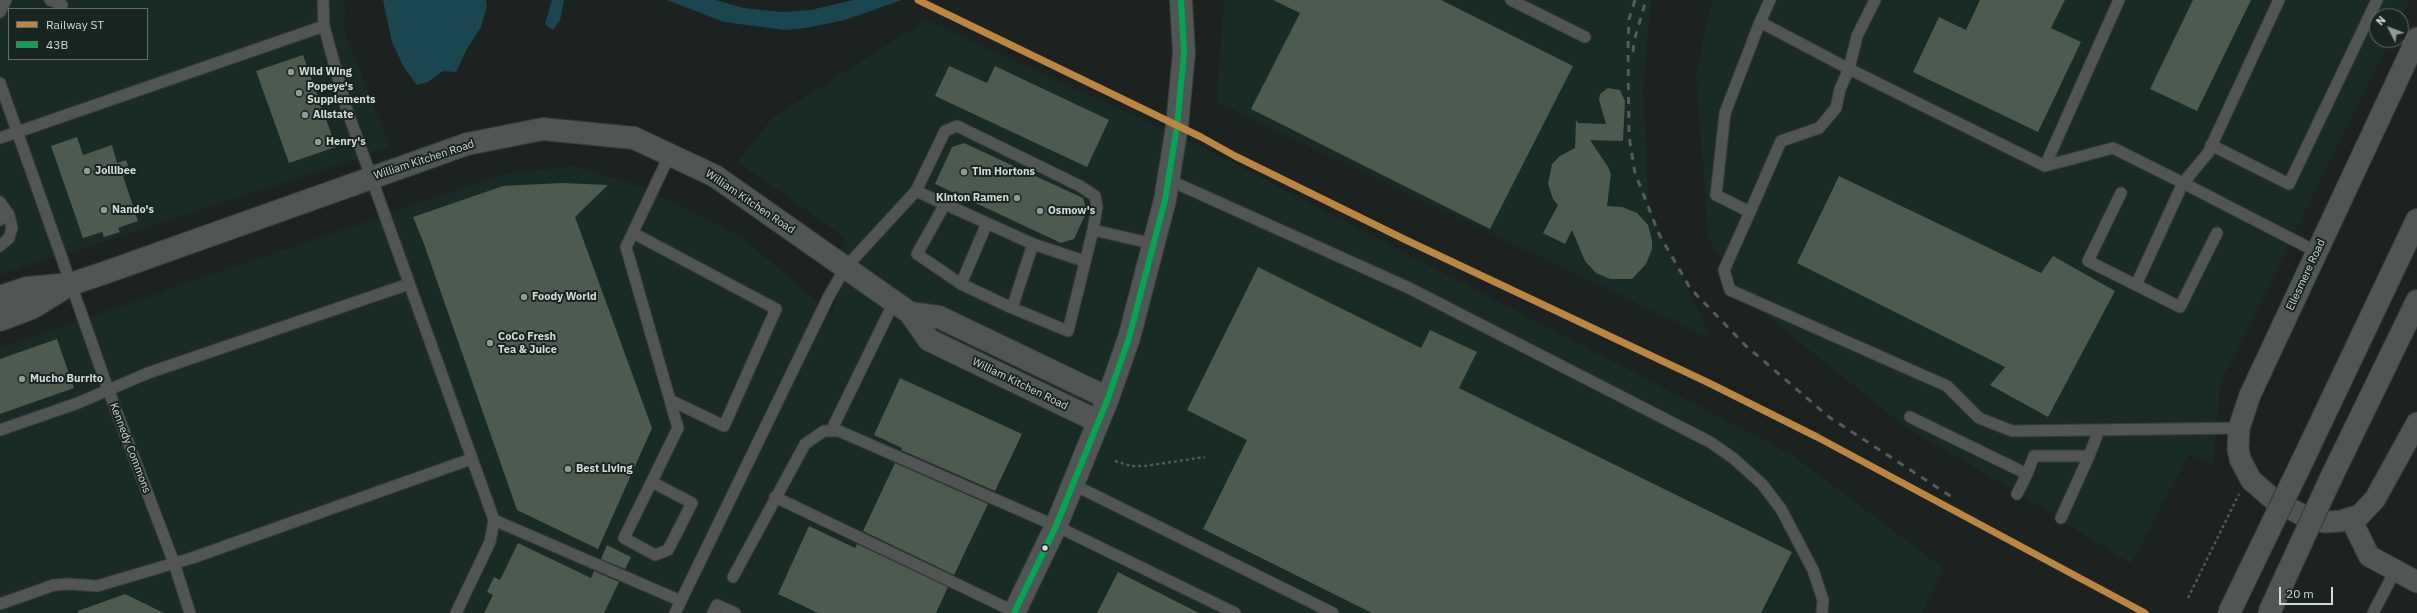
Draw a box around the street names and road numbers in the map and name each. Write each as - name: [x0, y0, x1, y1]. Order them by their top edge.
- street label: William Kitchen Road: [372, 138, 476, 182]
- street label: William Kitchen Road: [703, 167, 797, 237]
- street label: Ellesmere Road: [2284, 237, 2328, 313]
- street label: William Kitchen Road: [970, 355, 1070, 413]
- street label: Kennedy Commons: [107, 401, 153, 495]

